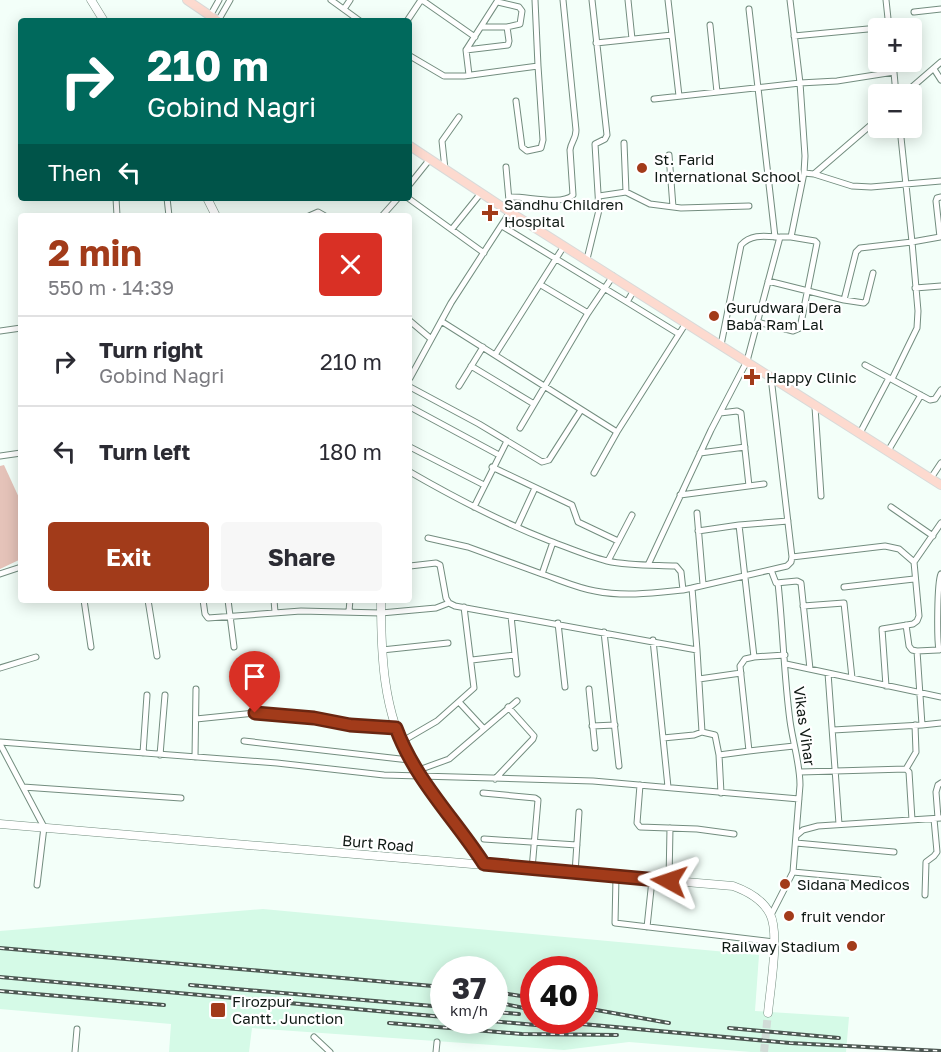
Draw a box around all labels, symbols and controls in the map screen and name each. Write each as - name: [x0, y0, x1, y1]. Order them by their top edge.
- map controls: [868, 18, 922, 138]
- button: +: [868, 18, 922, 72]
- text: 210 m: [147, 40, 269, 90]
- icon: right: [48, 42, 126, 120]
- button: −: [868, 84, 922, 138]
- text: Gobind Nagri: [147, 91, 316, 123]
- place label: St. Farid International School: [654, 150, 801, 185]
- icon: left: [113, 156, 146, 189]
- text: Then: [48, 159, 101, 186]
- marker: St. Farid International School: [635, 161, 649, 175]
- place label: Sandhu Children Hospital: [504, 195, 624, 230]
- marker: Sandhu Children Hospital: [481, 204, 499, 222]
- text: 2 min: [48, 231, 142, 274]
- button: close: [319, 233, 382, 296]
- text: 550 m · 14:39: [48, 275, 174, 299]
- place label: Gurudwara Dera Baba Ram Lal: [726, 298, 841, 333]
- marker: Gurudwara Dera Baba Ram Lal: [707, 309, 721, 323]
- text: Turn right: [99, 336, 203, 363]
- icon: right: [48, 345, 81, 378]
- text: 210 m: [320, 348, 382, 375]
- text: Gobind Nagri: [99, 363, 224, 387]
- marker: Happy Clinic: [743, 368, 761, 386]
- place label: Happy Clinic: [766, 368, 857, 386]
- icon: left: [48, 435, 81, 468]
- text: Turn left: [99, 438, 190, 465]
- text: 180 m: [319, 438, 382, 465]
- button: Exit: [48, 522, 209, 591]
- button: Share: [221, 522, 382, 591]
- pin: [229, 651, 280, 713]
- icon: arrive: [238, 660, 271, 693]
- street label: Vikas Vihar: [791, 685, 820, 767]
- street label: Burt Road: [341, 831, 415, 855]
- position arrow: [637, 849, 701, 913]
- place label: Sidana Medicos: [797, 875, 910, 893]
- marker: Sidana Medicos: [778, 877, 792, 891]
- place label: fruit vendor: [801, 907, 885, 925]
- marker: fruit vendor: [782, 909, 796, 923]
- place label: Railway Stadium: [721, 937, 840, 955]
- marker: Railway Stadium: [845, 939, 859, 953]
- speed limit sign: 40: [520, 956, 598, 1034]
- text: 37: [452, 970, 486, 1006]
- place label: Firozpur Cantt. Junction: [232, 992, 343, 1027]
- marker: Firozpur Cantt. Junction: [209, 1001, 227, 1019]
- text: km/h: [450, 1001, 488, 1019]

